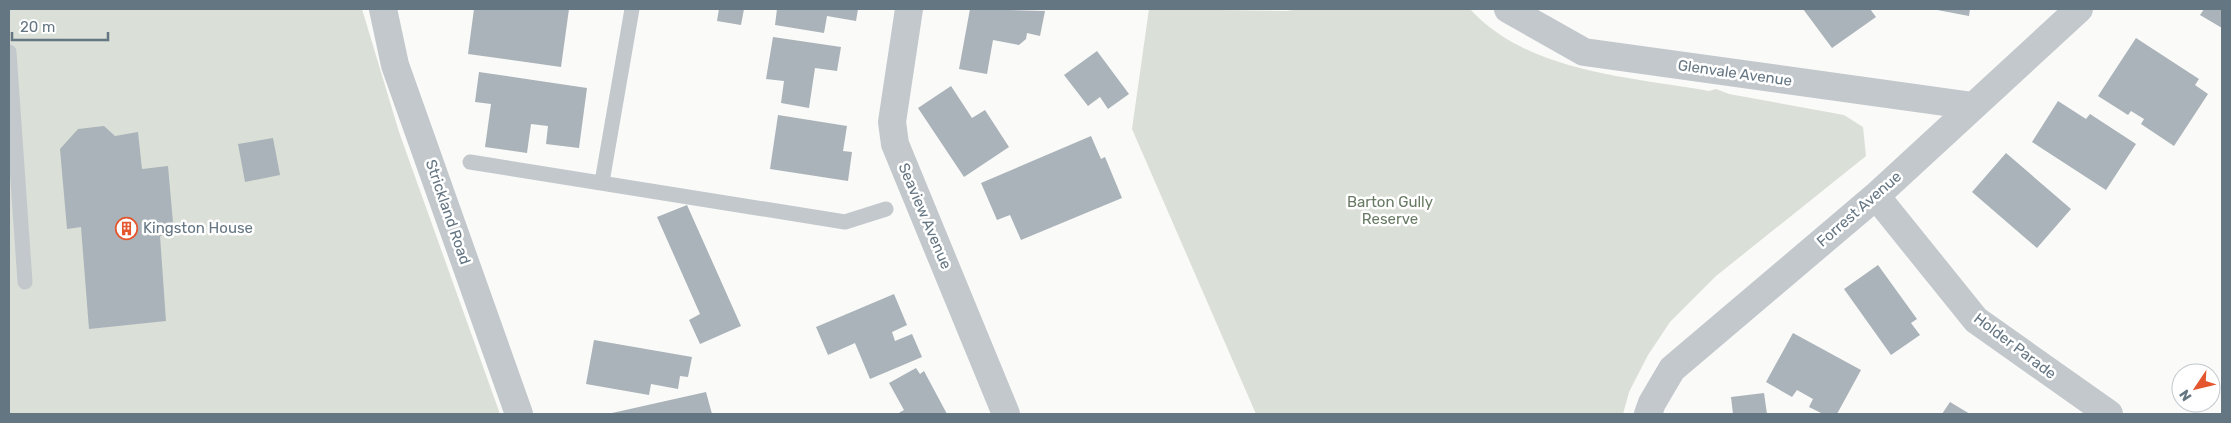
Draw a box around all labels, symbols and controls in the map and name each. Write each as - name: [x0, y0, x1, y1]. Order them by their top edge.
- scale bar: [12, 10, 109, 42]
- text: 20 m: [20, 18, 55, 36]
- street label: Glenvale Avenue: [1677, 56, 1793, 90]
- street label: Strickland Road: [422, 157, 474, 267]
- street label: Seaview Avenue: [895, 160, 955, 272]
- street label: Forrest Avenue: [1813, 167, 1905, 251]
- park label: Barton Gully Reserve: [1347, 193, 1433, 228]
- building icon: Kingston House: [115, 216, 139, 240]
- place label: Kingston House: [143, 219, 253, 237]
- street label: Holder Parade: [1970, 309, 2060, 383]
- north arrow: [2171, 363, 2221, 413]
- text: N: [2176, 386, 2196, 404]

